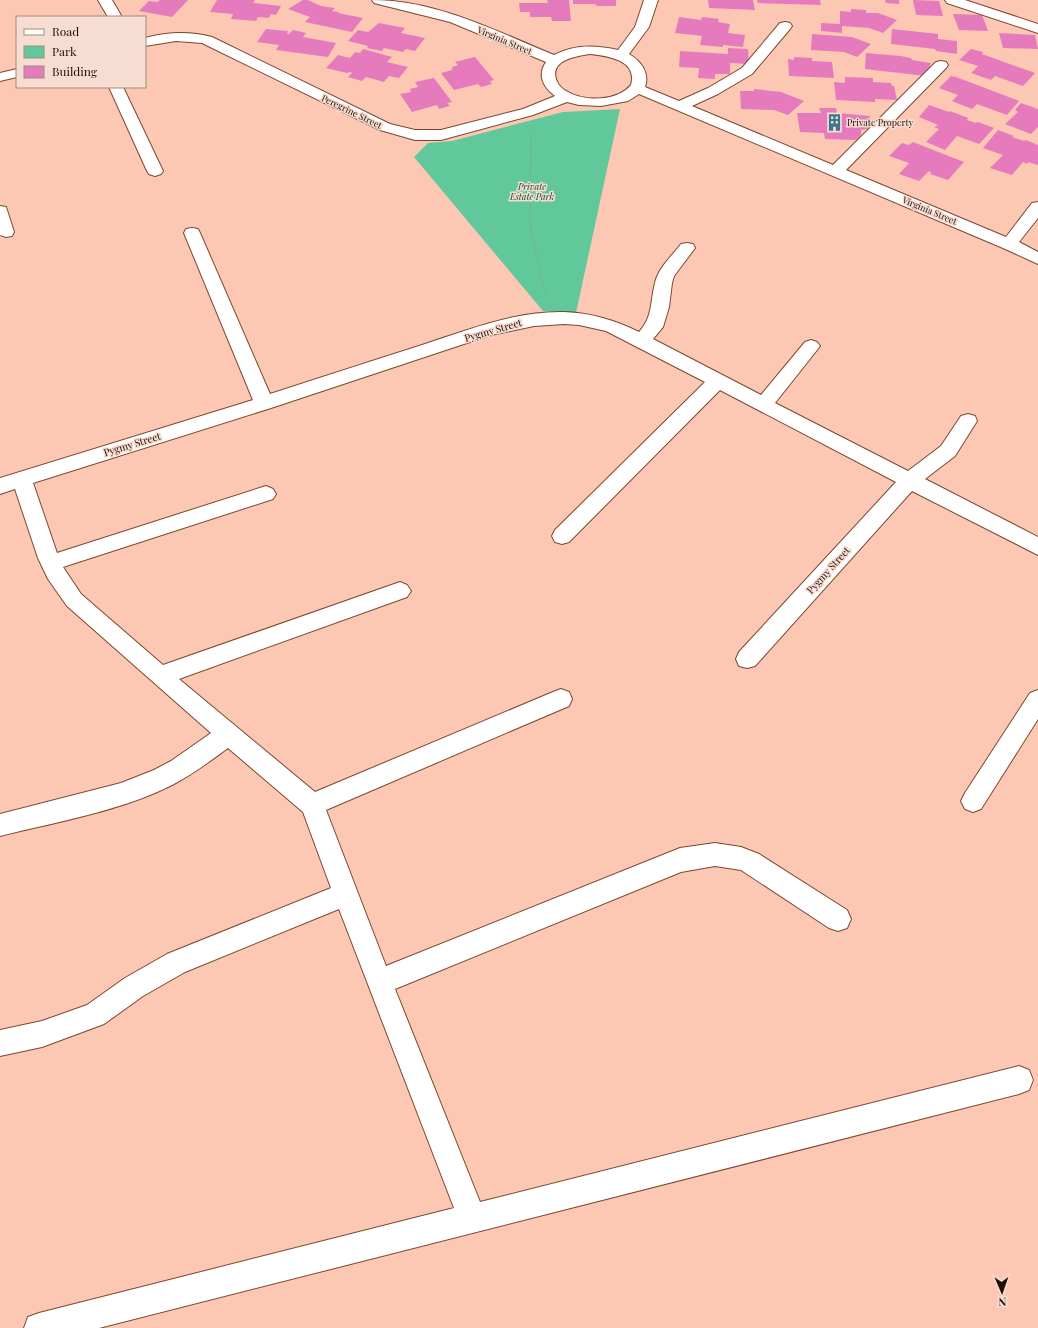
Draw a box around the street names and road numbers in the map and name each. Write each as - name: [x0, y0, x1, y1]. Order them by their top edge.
- street label: Virginia Street: [475, 23, 535, 57]
- street label: Peregrine Street: [320, 91, 385, 131]
- street label: Virginia Street: [900, 193, 960, 227]
- street label: Pygmy Street: [463, 315, 524, 345]
- street label: Pygmy Street: [102, 429, 163, 459]
- street label: Pygmy Street: [803, 543, 853, 597]

